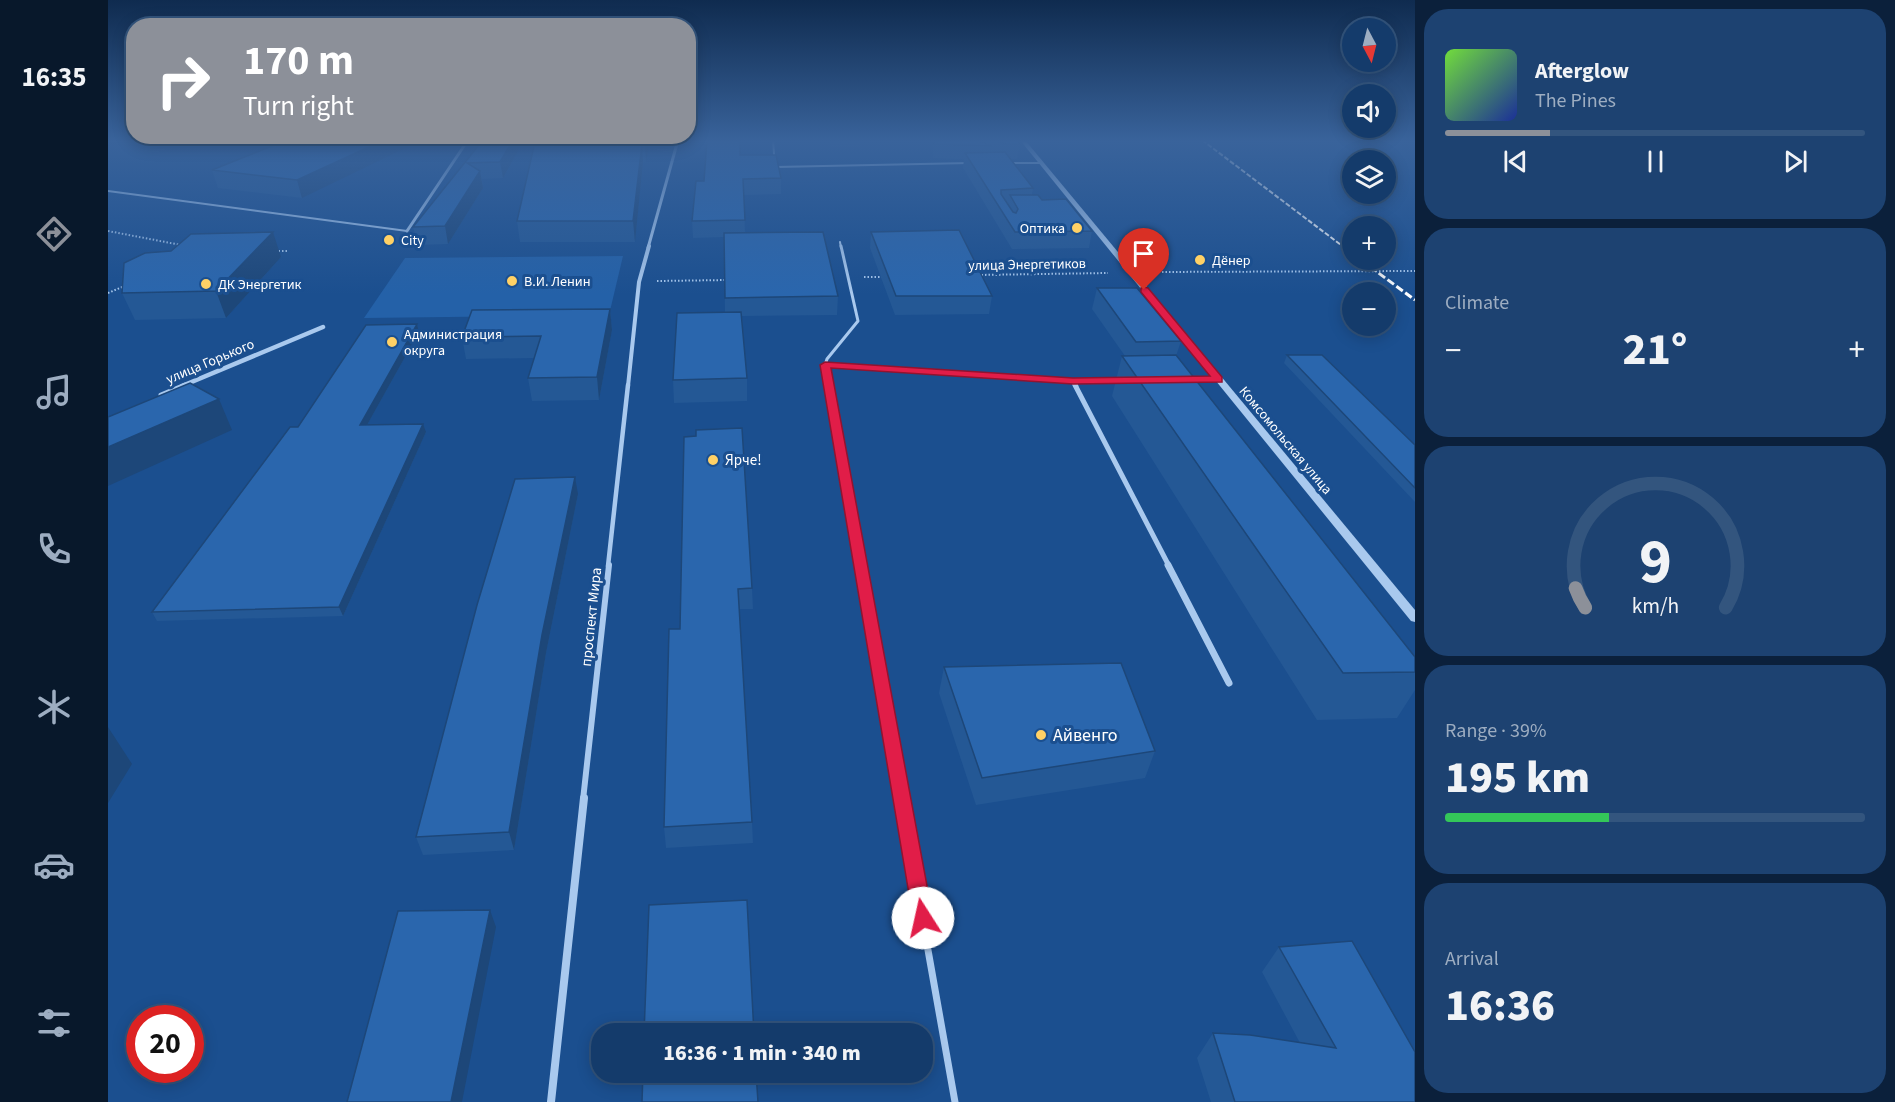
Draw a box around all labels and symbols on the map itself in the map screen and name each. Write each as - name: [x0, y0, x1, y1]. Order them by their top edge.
- north arrow: [1342, 18, 1396, 72]
- place label: Оптика: [1020, 219, 1065, 239]
- marker: Оптика: [1070, 221, 1084, 235]
- pin: [1118, 228, 1169, 290]
- place label: City: [401, 231, 424, 251]
- marker: City: [382, 233, 396, 247]
- place label: Дёнер: [1212, 251, 1251, 271]
- marker: Дёнер: [1193, 253, 1207, 267]
- street label: улица Энергетиков: [968, 254, 1086, 276]
- place label: В.И. Ленин: [524, 272, 591, 292]
- marker: В.И. Ленин: [505, 274, 519, 288]
- place label: ДК Энергетик: [218, 275, 302, 295]
- marker: ДК Энергетик: [199, 277, 213, 291]
- place label: Администрация округа: [404, 325, 502, 361]
- street label: улица Горького: [163, 334, 258, 390]
- marker: Администрация округа: [385, 335, 399, 349]
- street label: Комсомольская улица: [1234, 382, 1337, 499]
- place label: Ярче!: [725, 450, 762, 471]
- marker: Ярче!: [706, 453, 720, 467]
- street label: проспект Мира: [576, 567, 607, 668]
- place label: Айвенго: [1053, 723, 1118, 748]
- marker: Айвенго: [1034, 728, 1048, 742]
- position arrow: [891, 886, 955, 950]
- speed limit sign: 20: [126, 1005, 204, 1083]

